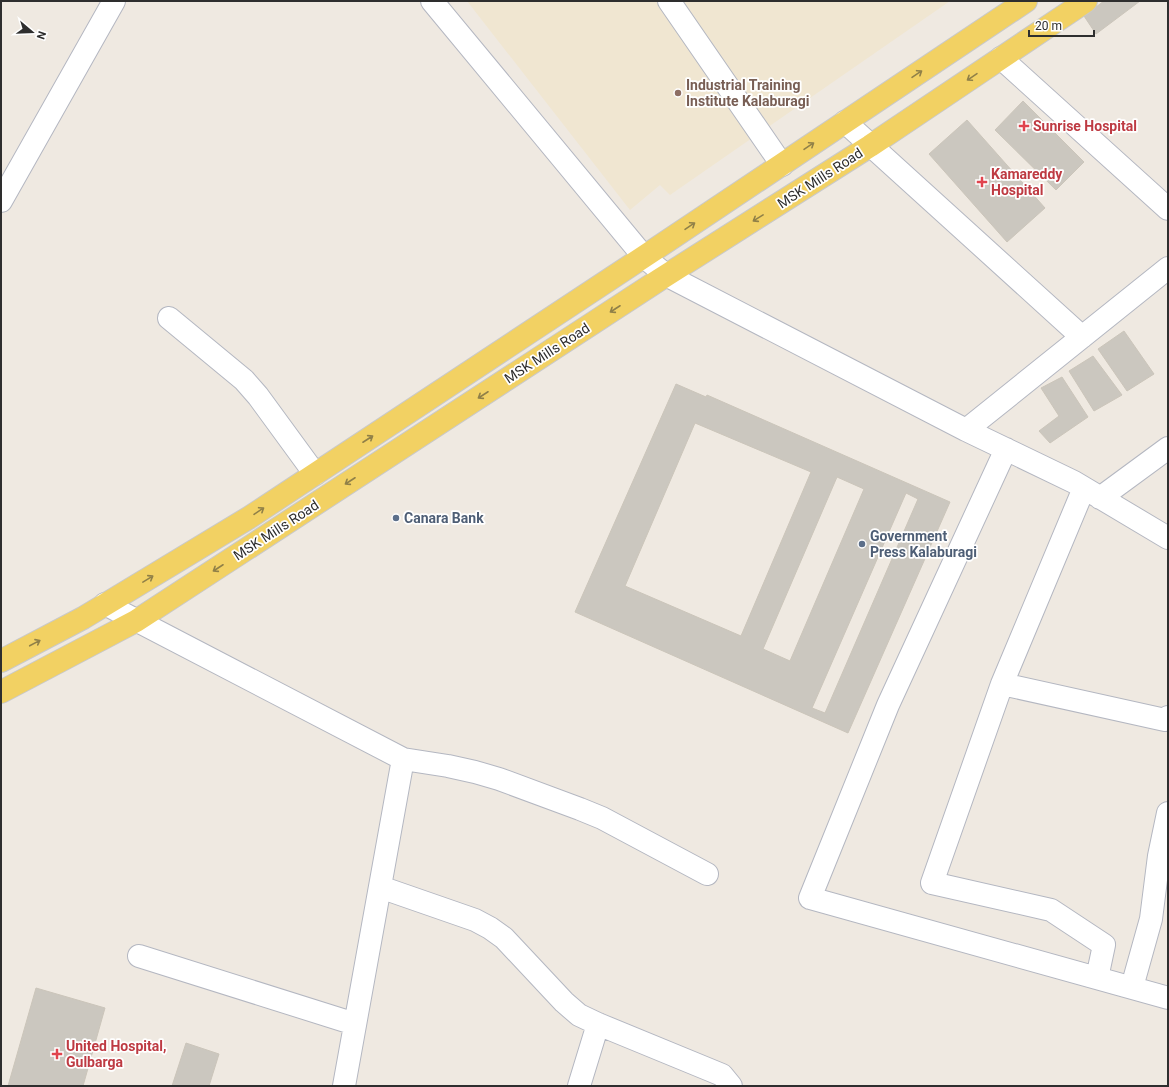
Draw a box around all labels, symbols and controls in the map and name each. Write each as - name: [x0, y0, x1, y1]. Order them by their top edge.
- north arrow: [12, 12, 52, 52]
- scale bar: [1029, 12, 1094, 38]
- text: 20 m: [1035, 19, 1062, 33]
- text: N: [33, 29, 48, 41]
- one-way arrow: [911, 70, 922, 78]
- one-way arrow: [967, 73, 978, 81]
- place label: Industrial Training Institute Kalaburagi: [686, 77, 809, 109]
- marker: Industrial Training Institute Kalaburagi: [673, 88, 683, 98]
- place label: Sunrise Hospital: [1033, 118, 1137, 134]
- marker: Sunrise Hospital: [1018, 120, 1030, 132]
- one-way arrow: [803, 142, 814, 150]
- street label: MSK Mills Road: [775, 145, 865, 211]
- place label: Kamareddy Hospital: [991, 166, 1063, 198]
- marker: Kamareddy Hospital: [976, 176, 988, 188]
- one-way arrow: [752, 214, 764, 222]
- one-way arrow: [684, 222, 695, 230]
- one-way arrow: [610, 305, 621, 313]
- street label: MSK Mills Road: [502, 320, 592, 386]
- one-way arrow: [477, 392, 489, 400]
- one-way arrow: [362, 435, 373, 443]
- one-way arrow: [345, 477, 356, 486]
- street label: MSK Mills Road: [231, 497, 321, 563]
- one-way arrow: [254, 507, 265, 515]
- place label: Canara Bank: [404, 510, 484, 526]
- marker: Canara Bank: [391, 513, 401, 523]
- place label: Government Press Kalaburagi: [870, 528, 977, 560]
- marker: Government Press Kalaburagi: [857, 539, 867, 549]
- one-way arrow: [212, 564, 224, 572]
- one-way arrow: [142, 574, 154, 582]
- one-way arrow: [29, 639, 41, 646]
- place label: United Hospital, Gulbarga: [66, 1038, 166, 1070]
- marker: United Hospital, Gulbarga: [51, 1048, 63, 1060]

